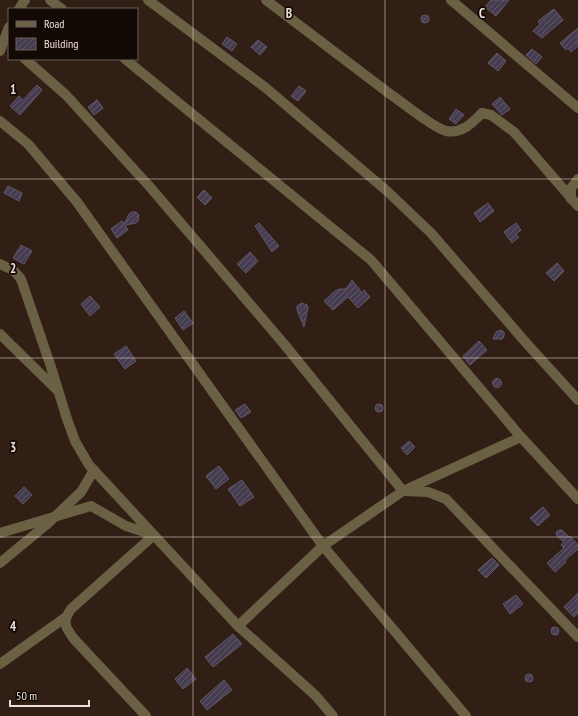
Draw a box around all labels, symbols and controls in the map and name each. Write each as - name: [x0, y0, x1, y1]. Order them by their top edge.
- text: B: [286, 5, 292, 22]
- text: C: [479, 5, 485, 22]
- legend: [8, 8, 138, 60]
- text: Road: [44, 16, 64, 31]
- text: Building: [44, 36, 79, 51]
- text: 1: [10, 81, 16, 98]
- text: 2: [10, 260, 16, 277]
- text: 3: [10, 439, 16, 456]
- text: 4: [10, 618, 17, 635]
- scale bar: [10, 682, 89, 708]
- text: 50 m: [16, 688, 37, 703]

